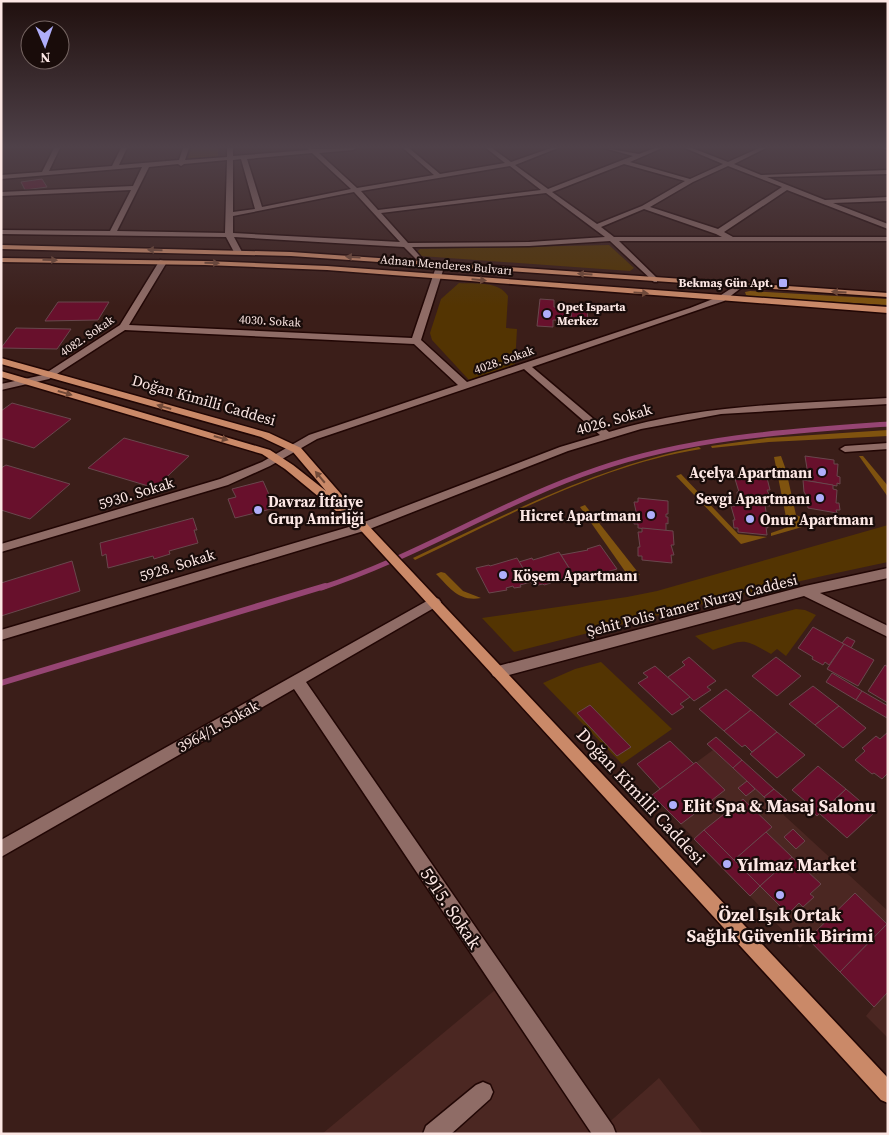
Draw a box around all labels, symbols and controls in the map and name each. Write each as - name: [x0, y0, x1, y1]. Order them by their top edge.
- north arrow: [20, 20, 70, 70]
- text: N: [40, 48, 51, 68]
- one-way arrow: [147, 246, 163, 254]
- street label: Adnan Menderes Bulvarı: [379, 251, 513, 279]
- one-way arrow: [344, 253, 360, 261]
- one-way arrow: [42, 257, 58, 265]
- one-way arrow: [205, 259, 221, 267]
- one-way arrow: [576, 270, 592, 278]
- place label: Bekmaş Gün Apt.: [678, 275, 773, 291]
- one-way arrow: [472, 276, 488, 284]
- marker: Bekmaş Gün Apt.: [777, 277, 789, 289]
- one-way arrow: [831, 287, 847, 295]
- one-way arrow: [634, 289, 650, 297]
- place label: Opet Isparta Merkez: [557, 299, 626, 329]
- marker: Opet Isparta Merkez: [541, 308, 553, 320]
- street label: 4030. Sokak: [238, 311, 302, 331]
- street label: 4082. Sokak: [57, 312, 118, 360]
- street label: 4028. Sokak: [472, 342, 536, 378]
- street label: Doğan Kimilli Caddesi: [130, 369, 278, 431]
- one-way arrow: [57, 389, 72, 397]
- street label: 4026. Sokak: [574, 398, 655, 440]
- one-way arrow: [156, 402, 171, 410]
- one-way arrow: [213, 435, 228, 443]
- place label: Açelya Apartmanı: [689, 462, 812, 483]
- marker: Açelya Apartmanı: [816, 466, 828, 478]
- one-way arrow: [315, 470, 326, 483]
- street label: 5930. Sokak: [96, 471, 177, 514]
- place label: Sevgi Apartmanı: [696, 488, 810, 509]
- place label: Davraz İtfaiye Grup Amirliği: [268, 491, 364, 529]
- marker: Sevgi Apartmanı: [814, 492, 826, 504]
- marker: Davraz İtfaiye Grup Amirliği: [252, 504, 264, 516]
- place label: Hicret Apartmanı: [519, 505, 641, 526]
- marker: Hicret Apartmanı: [645, 509, 657, 521]
- place label: Onur Apartmanı: [760, 509, 874, 530]
- marker: Onur Apartmanı: [744, 513, 756, 525]
- street label: 5928. Sokak: [137, 543, 218, 586]
- place label: Köşem Apartmanı: [513, 565, 638, 586]
- marker: Köşem Apartmanı: [497, 569, 509, 581]
- street label: Şehit Polis Tamer Nuray Caddesi: [584, 569, 800, 641]
- street label: 3964/1. Sokak: [173, 695, 263, 757]
- street label: Doğan Kimilli Caddesi: [571, 722, 711, 870]
- place label: Elit Spa & Masaj Salonu: [683, 793, 876, 818]
- marker: Elit Spa & Masaj Salonu: [667, 799, 679, 811]
- place label: Yılmaz Market: [737, 852, 857, 877]
- marker: Yılmaz Market: [721, 858, 733, 870]
- street label: 5915. Sokak: [415, 862, 488, 954]
- marker: Özel Işık Ortak Sağlık Güvenlik Birimi: [774, 889, 786, 901]
- place label: Özel Işık Ortak Sağlık Güvenlik Birimi: [687, 902, 874, 948]

